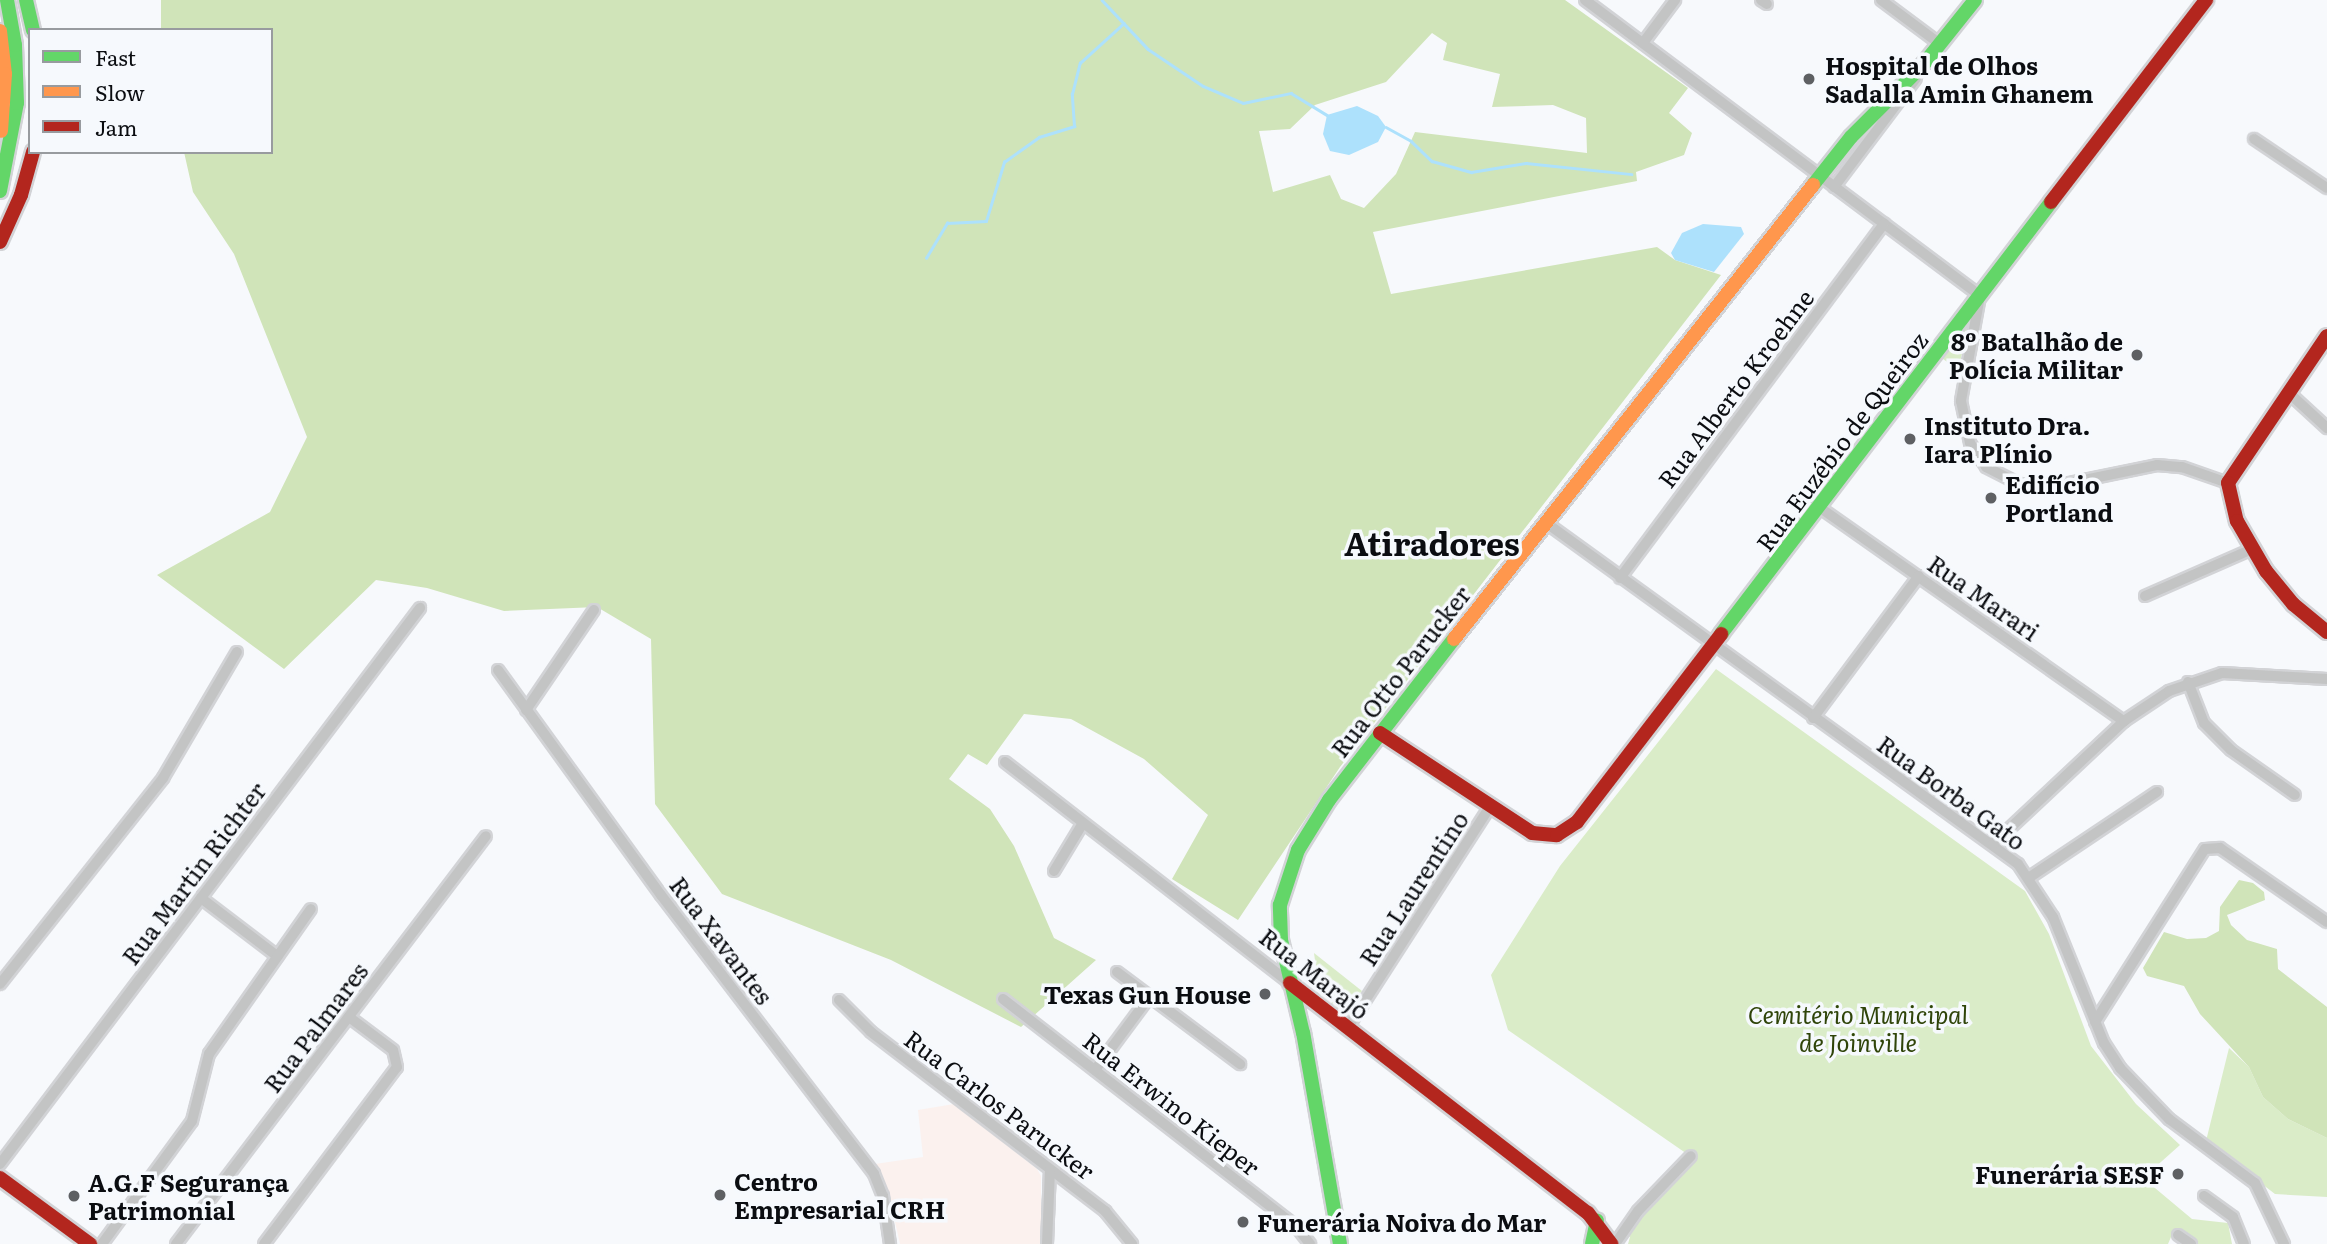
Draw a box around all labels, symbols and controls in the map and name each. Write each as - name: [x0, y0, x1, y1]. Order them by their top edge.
- legend: [28, 28, 273, 154]
- text: Fast: [95, 41, 136, 72]
- place label: Hospital de Olhos Sadalla Amin Ghanem: [1825, 51, 2093, 107]
- marker: Hospital de Olhos Sadalla Amin Ghanem: [1799, 69, 1819, 89]
- text: Slow: [95, 76, 145, 107]
- text: Jam: [95, 111, 137, 142]
- street label: Rua Alberto Kroehne: [1651, 283, 1819, 493]
- street label: Rua Euzébio de Queiroz: [1749, 326, 1933, 556]
- place label: 8º Batalhão de Polícia Militar: [1949, 327, 2123, 383]
- marker: 8º Batalhão de Polícia Militar: [2129, 347, 2145, 363]
- place label: Instituto Dra. Iara Plínio: [1924, 411, 2090, 467]
- marker: Instituto Dra. Iara Plínio: [1902, 431, 1918, 447]
- place label: Edifício Portland: [2005, 470, 2113, 526]
- marker: Edifício Portland: [1983, 490, 1999, 506]
- district label: Atiradores: [1344, 523, 1520, 561]
- street label: Rua Marari: [1923, 548, 2045, 646]
- street label: Rua Otto Parucker: [1324, 580, 1476, 762]
- street label: Rua Borba Gato: [1872, 729, 2032, 855]
- street label: Rua Martin Richter: [115, 776, 271, 970]
- street label: Rua Laurentino: [1352, 805, 1474, 971]
- street label: Rua Xavantes: [665, 870, 779, 1010]
- street label: Rua Marajó: [1255, 921, 1375, 1025]
- street label: Rua Palmares: [257, 957, 373, 1097]
- place label: Texas Gun House: [1043, 980, 1251, 1008]
- marker: Texas Gun House: [1257, 986, 1273, 1002]
- park label: Cemitério Municipal de Joinville: [1748, 1000, 1968, 1056]
- street label: Rua Carlos Parucker: [899, 1023, 1101, 1185]
- street label: Rua Erwino Kieper: [1078, 1025, 1266, 1181]
- place label: Funerária SESF: [1975, 1160, 2164, 1188]
- marker: Funerária SESF: [2170, 1166, 2186, 1182]
- place label: Centro Empresarial CRH: [734, 1167, 945, 1223]
- place label: A.G.F Segurança Patrimonial: [88, 1168, 289, 1224]
- marker: Centro Empresarial CRH: [712, 1187, 728, 1203]
- marker: A.G.F Segurança Patrimonial: [66, 1188, 82, 1204]
- place label: Funerária Noiva do Mar: [1257, 1208, 1546, 1236]
- marker: Funerária Noiva do Mar: [1235, 1214, 1251, 1230]

